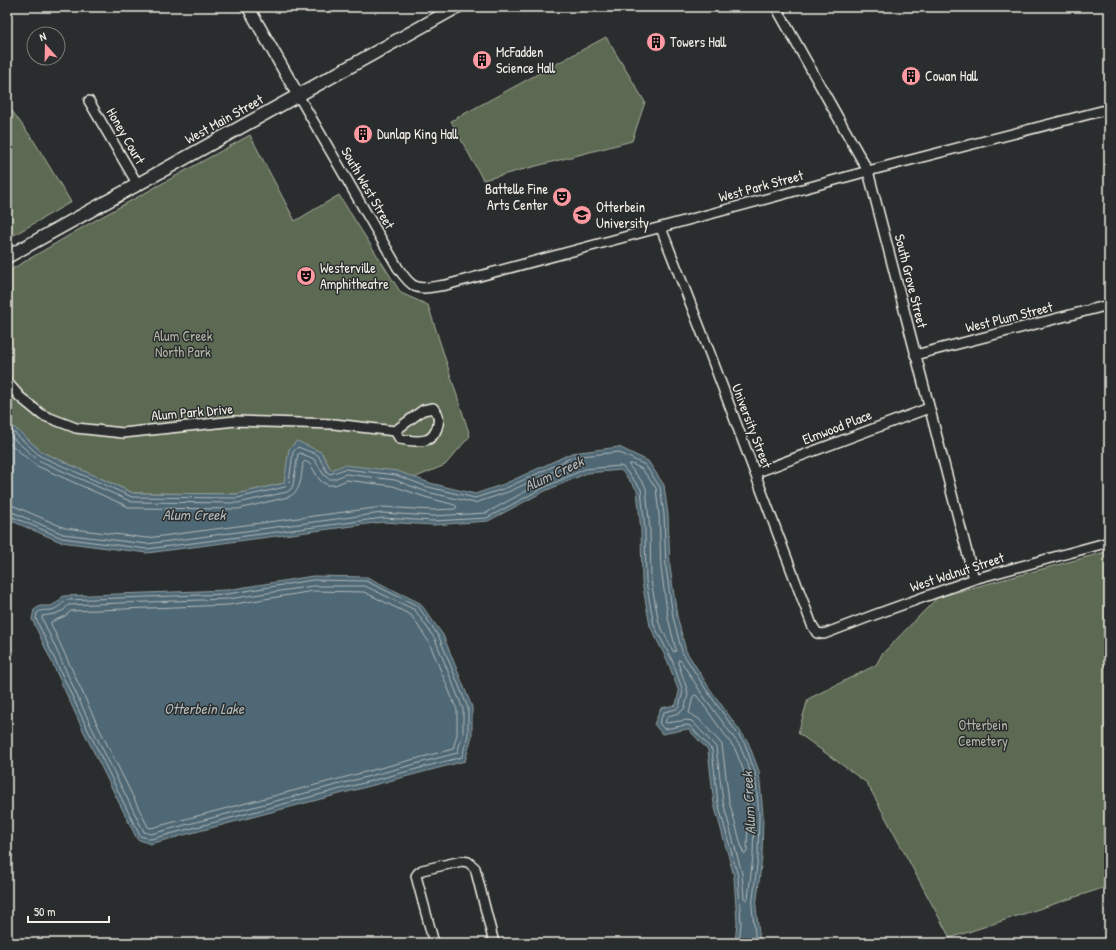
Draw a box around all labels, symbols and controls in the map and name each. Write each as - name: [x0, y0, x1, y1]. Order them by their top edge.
- north arrow: [26, 26, 66, 66]
- text: N: [37, 29, 48, 44]
- building icon: Towers Hall: [645, 31, 667, 53]
- place label: Towers Hall: [670, 32, 727, 51]
- place label: McFadden Science Hall: [496, 42, 556, 77]
- building icon: McFadden Science Hall: [471, 49, 493, 71]
- building icon: Cowan Hall: [900, 65, 922, 87]
- place label: Cowan Hall: [925, 66, 979, 85]
- street label: West Main Street: [181, 89, 266, 148]
- street label: Honey Court: [102, 104, 150, 168]
- building icon: Dunlap King Hall: [352, 123, 374, 145]
- place label: Dunlap King Hall: [377, 124, 459, 144]
- street label: South West Street: [337, 143, 400, 232]
- street label: West Park Street: [716, 165, 805, 206]
- place label: Battelle Fine Arts Center: [485, 179, 549, 214]
- theatre icon: Battelle Fine Arts Center: [551, 186, 573, 208]
- place label: Otterbein University: [596, 197, 649, 233]
- school or university icon: Otterbein University: [571, 204, 593, 226]
- street label: South Grove Street: [891, 232, 932, 330]
- place label: Westerville Amphitheatre: [320, 258, 389, 294]
- theatre icon: Westerville Amphitheatre: [295, 265, 317, 287]
- street label: West Plum Street: [963, 296, 1055, 337]
- park label: Alum Creek North Park: [154, 326, 213, 361]
- street label: University Street: [727, 381, 777, 471]
- street label: Alum Park Drive: [150, 398, 234, 425]
- street label: Elmwood Place: [799, 404, 875, 448]
- water label: Alum Creek: [521, 450, 588, 496]
- water label: Alum Creek: [162, 504, 227, 525]
- street label: West Walnut Street: [907, 547, 1007, 596]
- water label: Otterbein Lake: [164, 698, 245, 719]
- park label: Otterbein Cemetery: [958, 715, 1008, 751]
- water label: Alum Creek: [736, 769, 761, 835]
- scale bar: [28, 898, 109, 924]
- text: 50 m: [34, 903, 55, 920]

